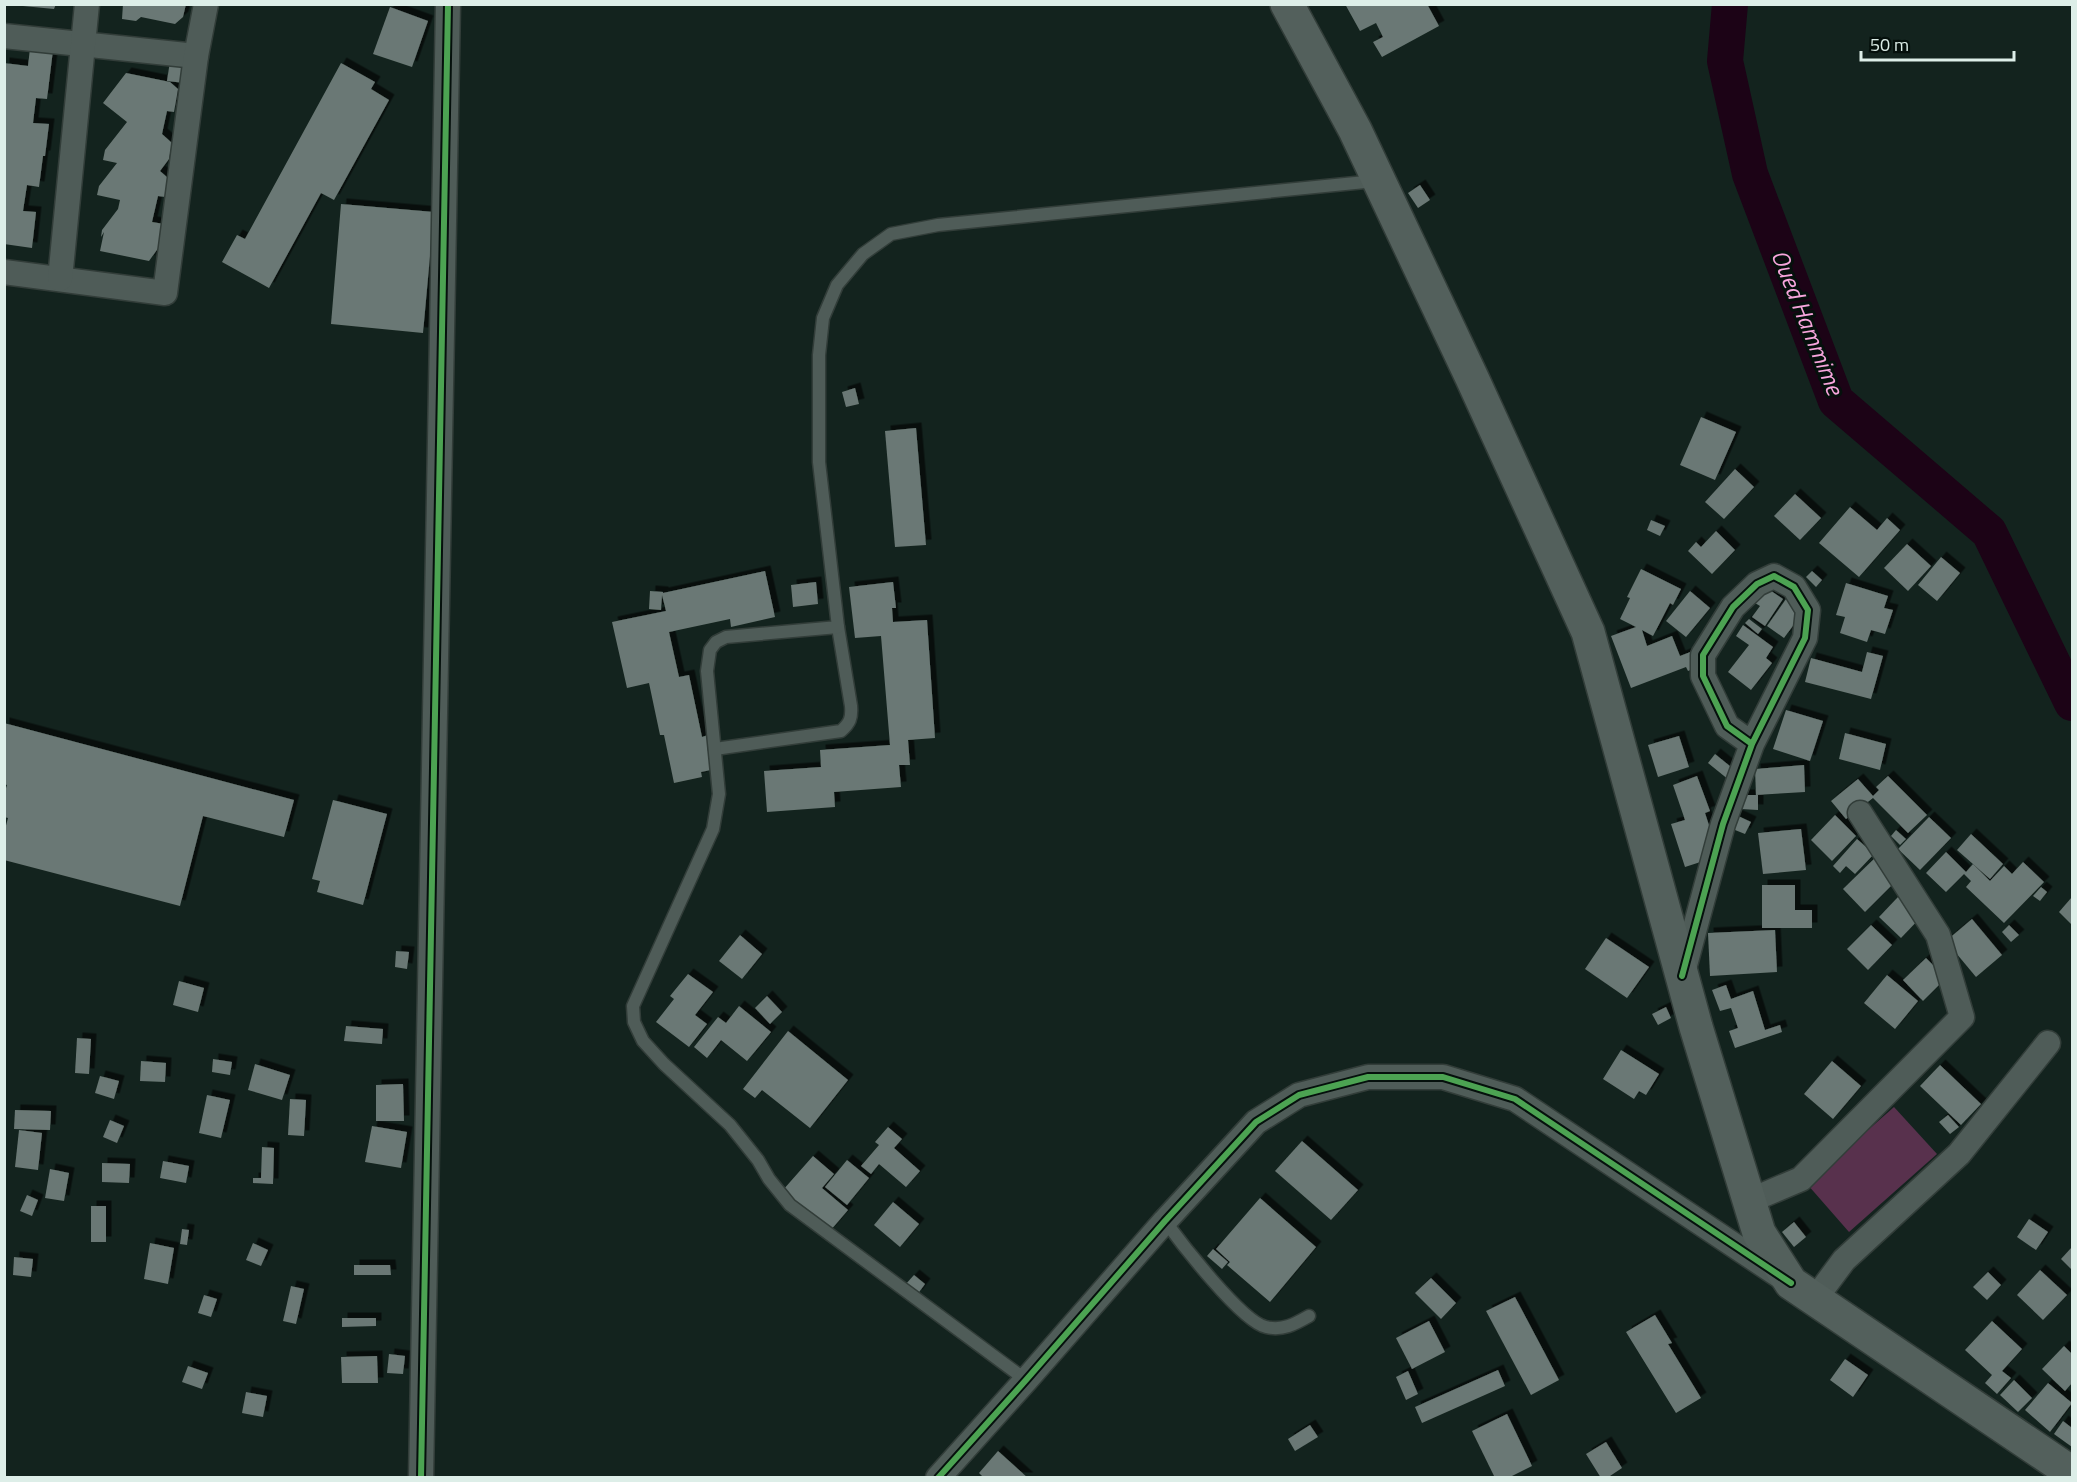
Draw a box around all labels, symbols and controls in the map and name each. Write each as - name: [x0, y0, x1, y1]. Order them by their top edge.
- scale bar: [1861, 24, 2014, 62]
- text: 50 m: [1870, 31, 1909, 58]
- water label: Oued Hammime: [1762, 244, 1854, 402]

